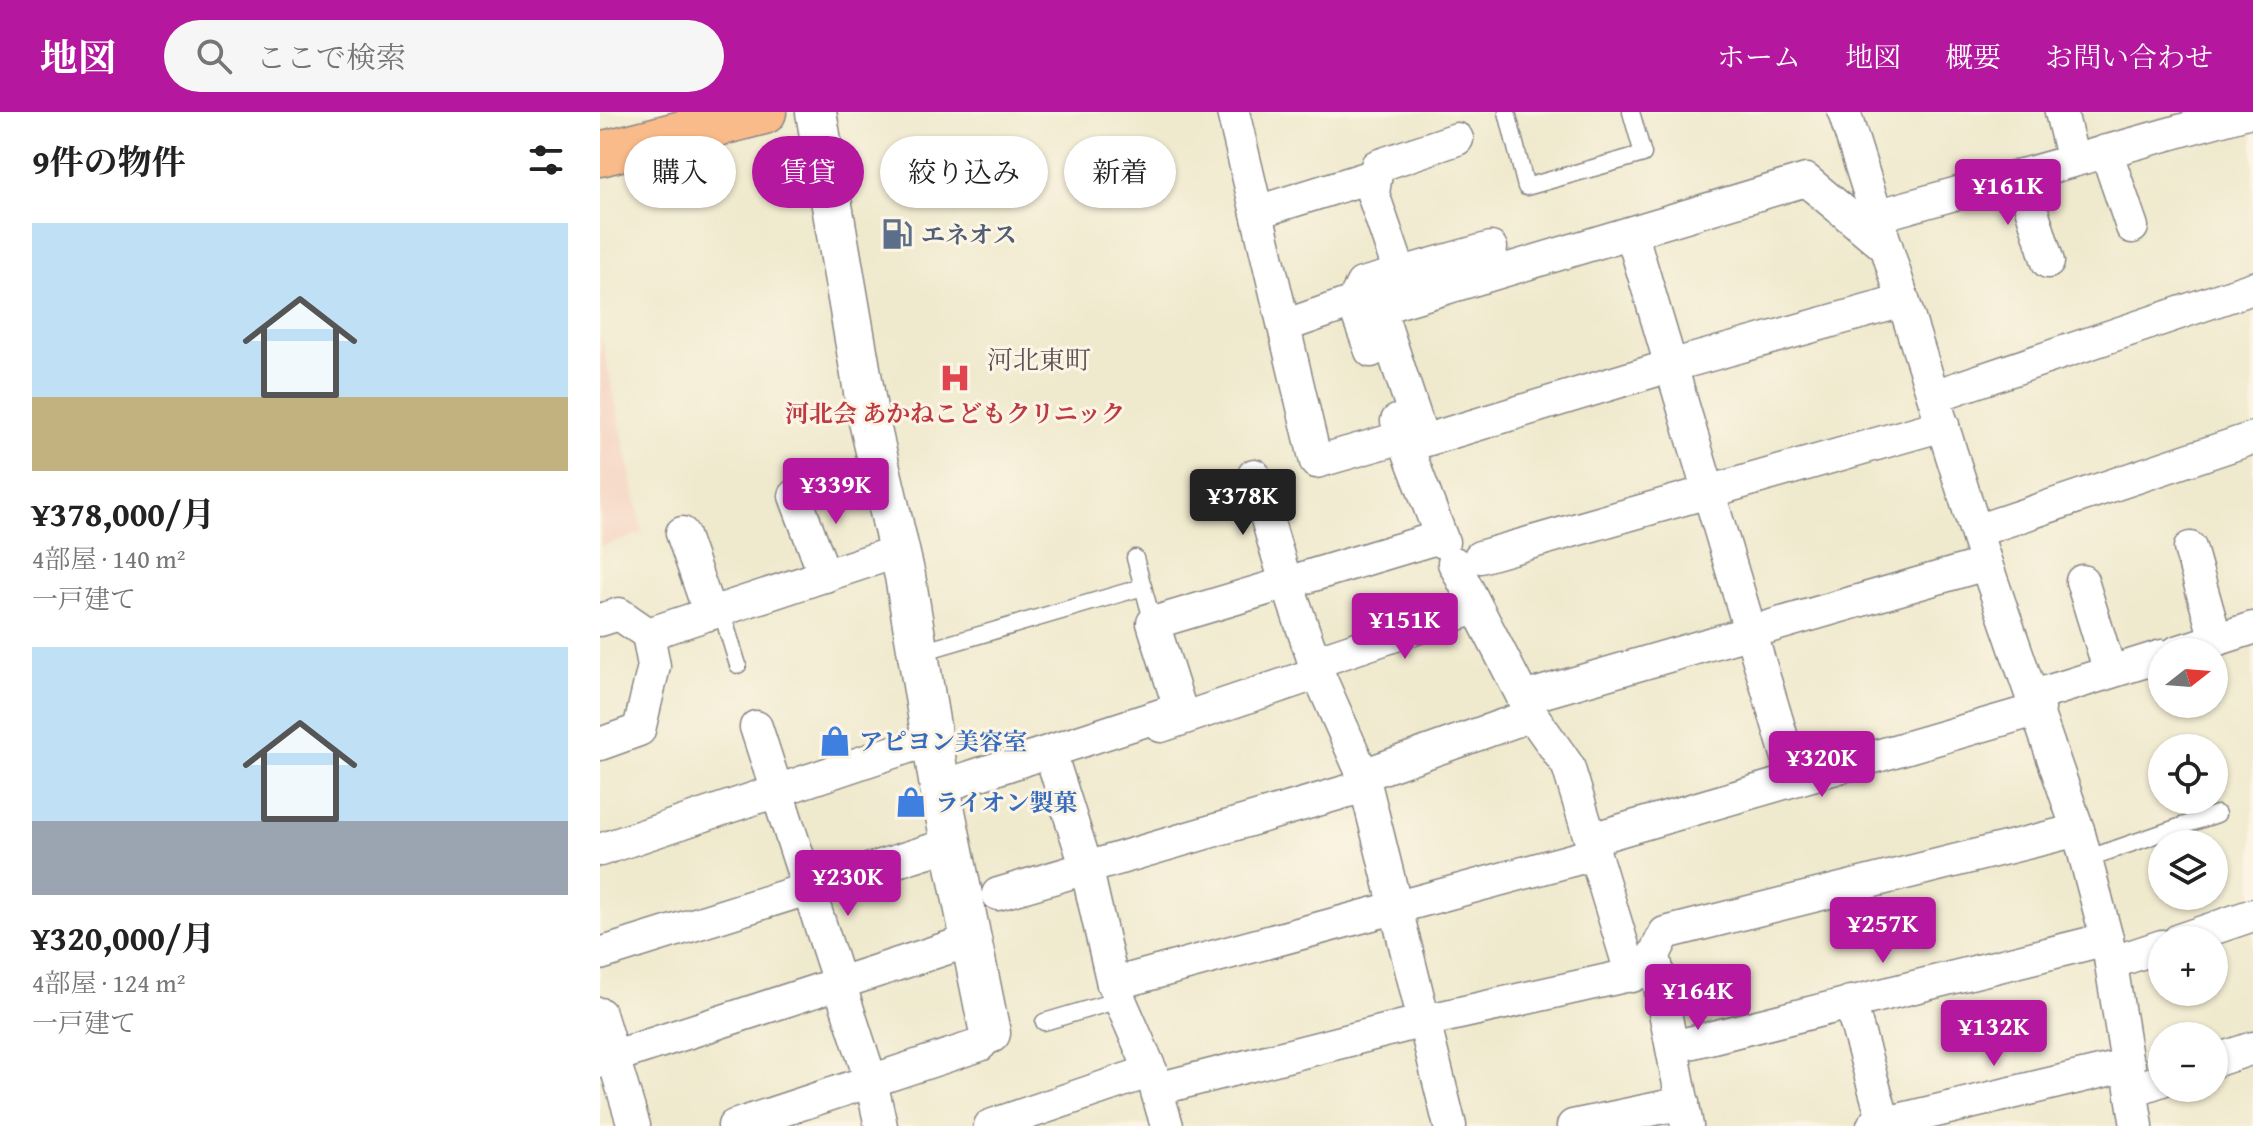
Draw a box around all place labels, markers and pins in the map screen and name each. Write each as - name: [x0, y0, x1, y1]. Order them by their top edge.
- pin: ¥161K: [1952, 159, 2064, 227]
- fuel station icon: エネオス: [880, 217, 914, 251]
- place label: エネオス: [921, 217, 1017, 252]
- hospital icon: 河北会 あかねこどもクリニック: [938, 361, 972, 395]
- place label: 河北会 あかねこどもクリニック: [785, 396, 1125, 431]
- pin: ¥339K: [780, 458, 892, 526]
- pin: ¥378K: [1187, 469, 1299, 537]
- pin: ¥151K: [1349, 593, 1461, 661]
- shop icon: アピヨン美容室: [818, 724, 852, 758]
- place label: アピヨン美容室: [859, 724, 1027, 759]
- pin: ¥320K: [1766, 731, 1878, 799]
- shop icon: ライオン製菓: [894, 785, 928, 819]
- place label: ライオン製菓: [935, 785, 1078, 820]
- pin: ¥230K: [792, 850, 904, 918]
- pin: ¥257K: [1827, 897, 1939, 965]
- pin: ¥164K: [1642, 964, 1754, 1032]
- pin: ¥132K: [1938, 1000, 2050, 1068]

